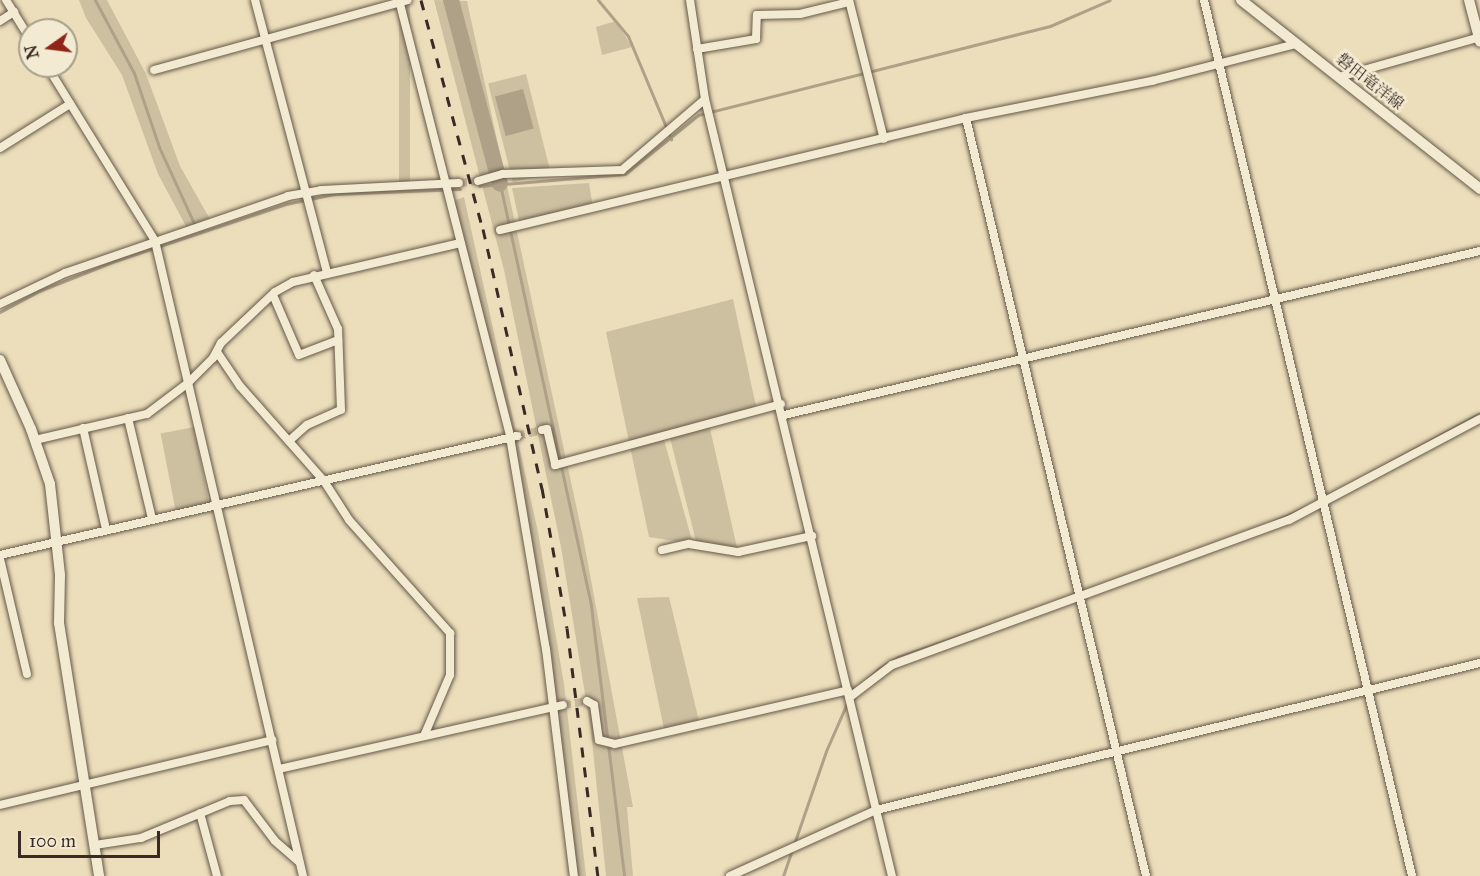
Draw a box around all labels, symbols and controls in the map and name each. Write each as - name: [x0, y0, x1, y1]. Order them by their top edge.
- north arrow: [18, 18, 78, 78]
- text: N: [21, 43, 43, 61]
- street label: 磐田竜洋線: [1333, 50, 1407, 114]
- scale bar: [21, 819, 164, 857]
- text: 100 m: [29, 830, 76, 852]

